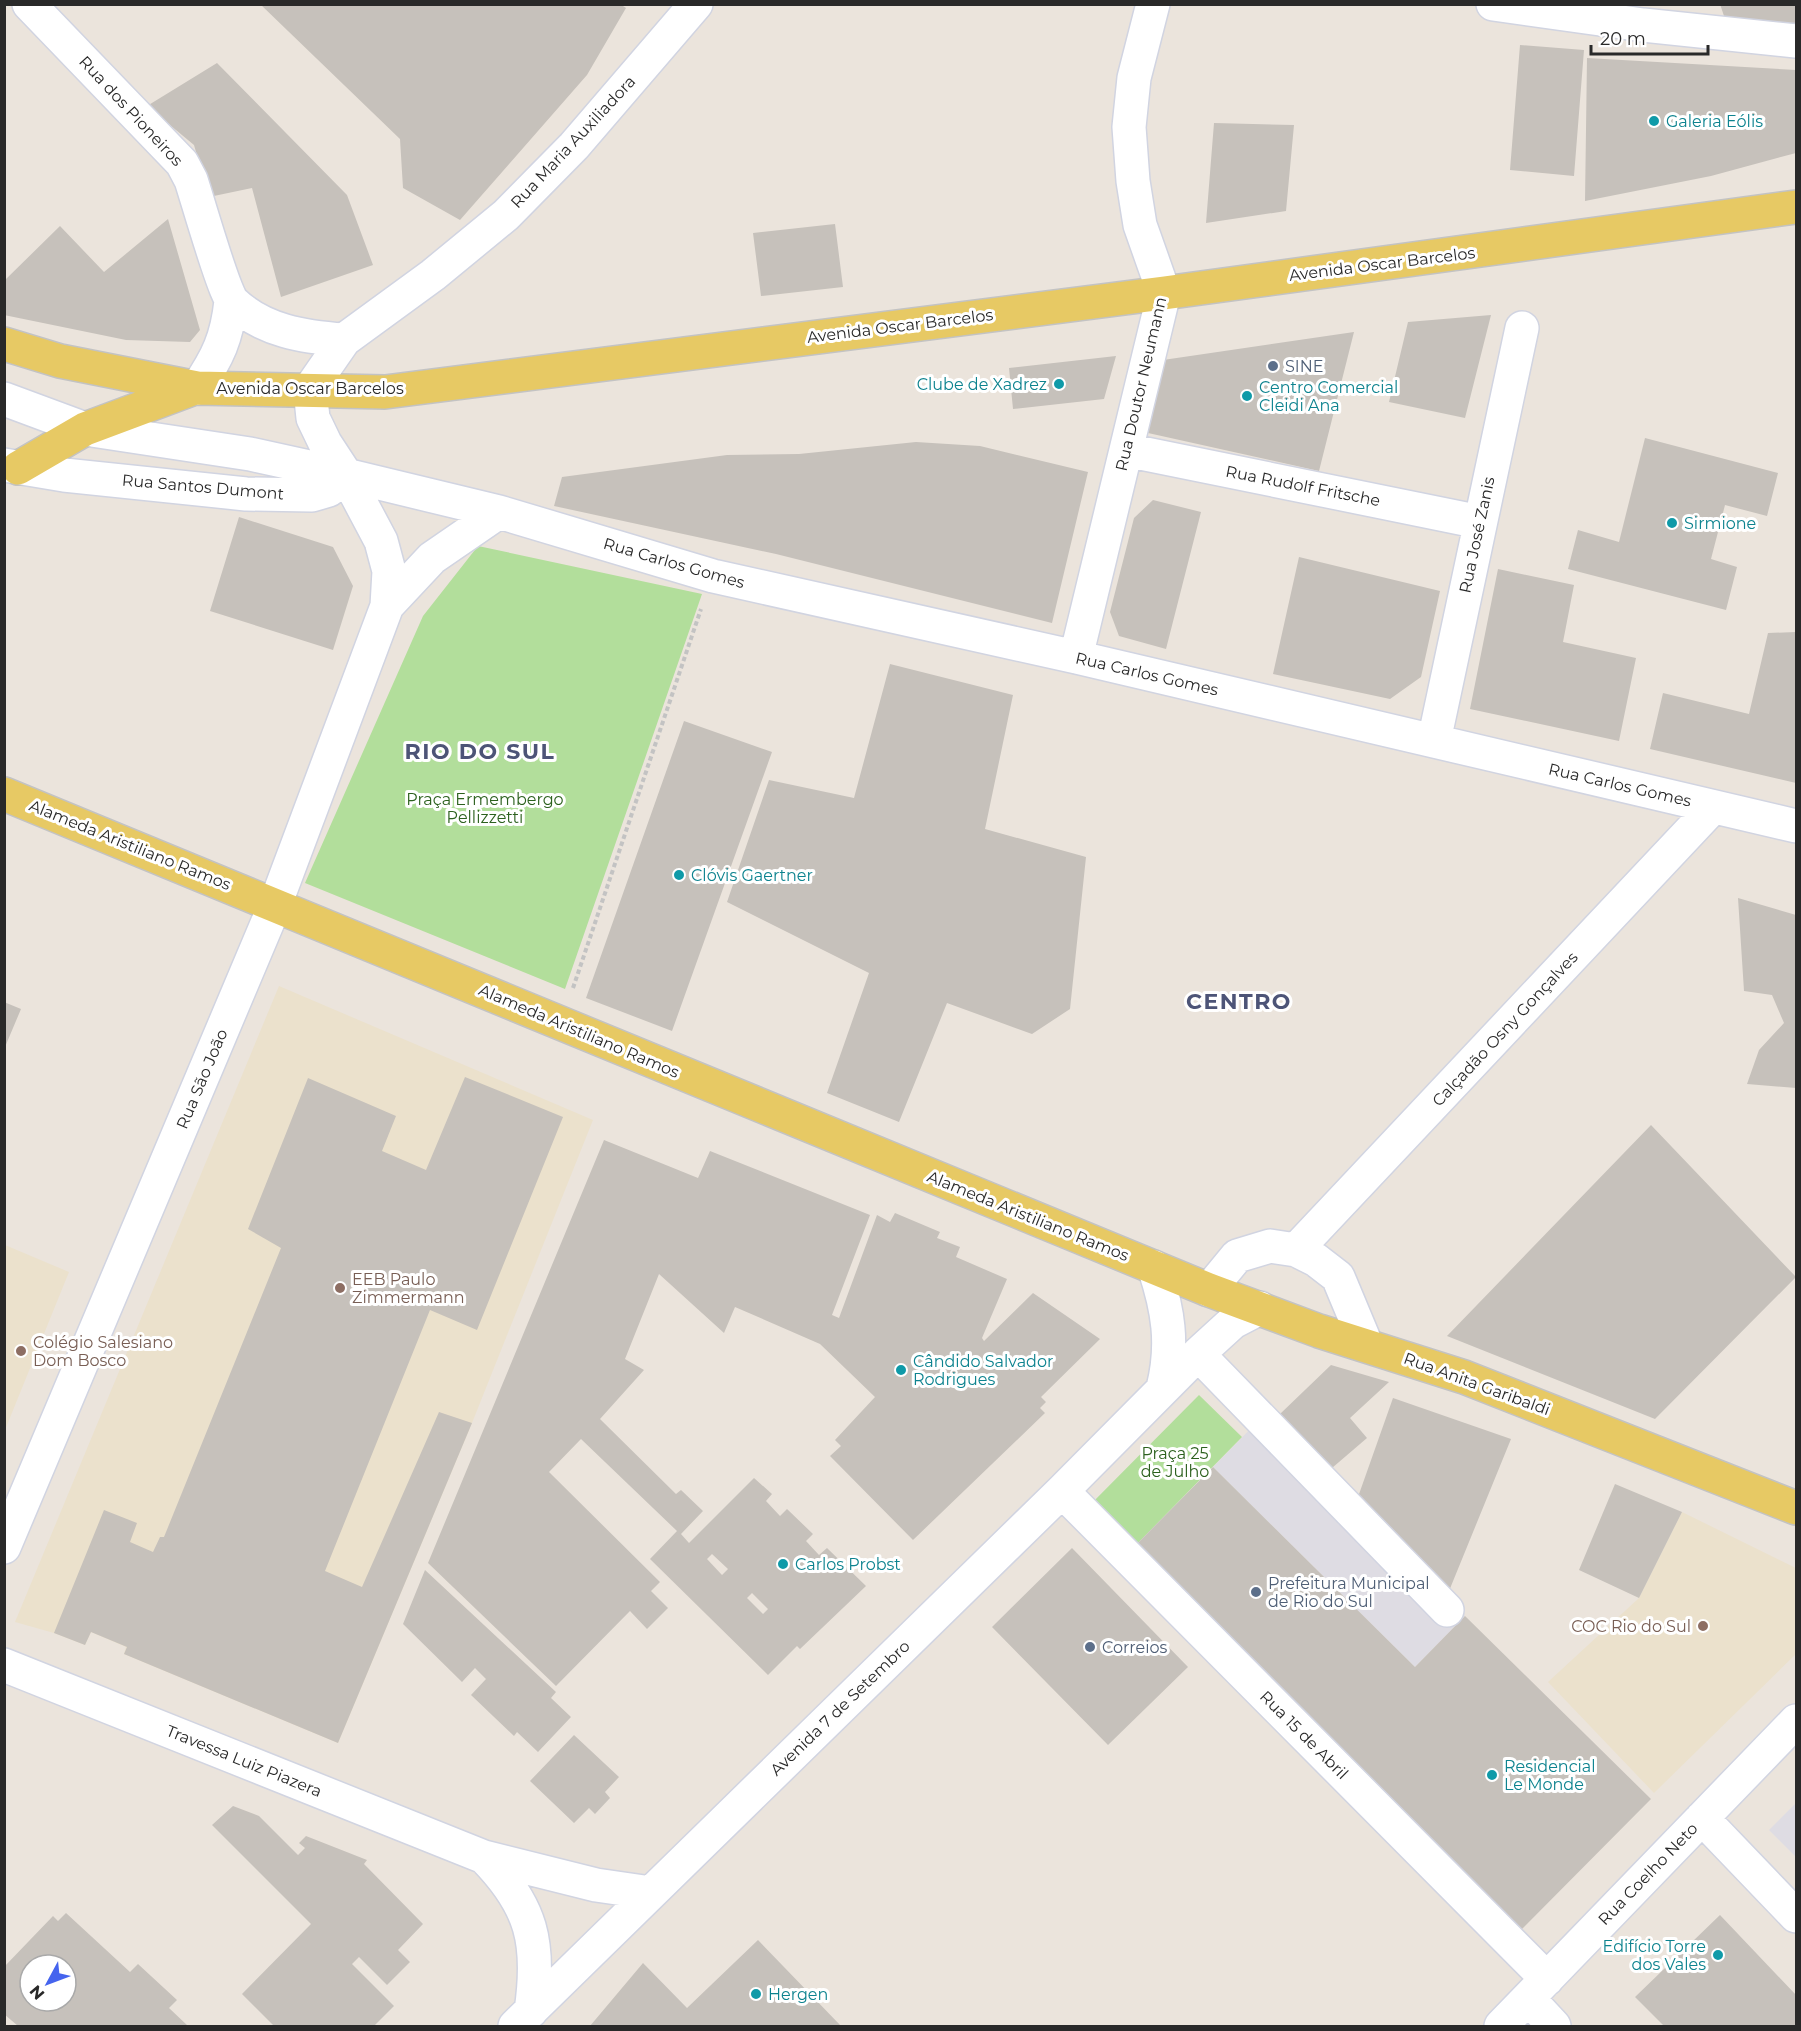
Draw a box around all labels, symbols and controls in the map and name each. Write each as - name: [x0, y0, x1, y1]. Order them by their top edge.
- scale bar: [1591, 18, 1708, 56]
- text: 20 m: [1600, 28, 1646, 50]
- street label: Rua dos Pioneiros: [75, 52, 187, 170]
- street label: Rua Maria Auxiliadora: [507, 72, 639, 212]
- place label: Galeria Eólis: [1666, 112, 1763, 131]
- marker: Galeria Eólis: [1647, 114, 1661, 128]
- street label: Avenida Oscar Barcelos: [1288, 243, 1476, 285]
- street label: Rua Doutor Neumann: [1112, 295, 1170, 473]
- street label: Avenida Oscar Barcelos: [806, 305, 994, 347]
- place label: SINE: [1285, 357, 1323, 376]
- marker: SINE: [1266, 359, 1280, 373]
- place label: Clube de Xadrez: [917, 375, 1047, 394]
- marker: Clube de Xadrez: [1052, 377, 1066, 391]
- place label: Centro Comercial Cleidi Ana: [1259, 378, 1398, 415]
- street label: Avenida Oscar Barcelos: [216, 379, 404, 398]
- marker: Centro Comercial Cleidi Ana: [1240, 389, 1254, 403]
- street label: Rua Rudolf Fritsche: [1224, 462, 1382, 510]
- street label: Rua Santos Dumont: [121, 470, 285, 504]
- street label: Rua José Zanis: [1455, 475, 1499, 595]
- place label: Sirmione: [1684, 514, 1756, 533]
- marker: Sirmione: [1665, 516, 1679, 530]
- street label: Rua Carlos Gomes: [601, 534, 747, 592]
- street label: Rua Carlos Gomes: [1074, 648, 1220, 700]
- district label: RIO DO SUL: [405, 738, 555, 765]
- street label: Rua Carlos Gomes: [1547, 759, 1693, 811]
- park label: Praça Ermembergo Pellizzetti: [406, 790, 564, 827]
- street label: Alameda Aristiliano Ramos: [26, 796, 234, 894]
- place label: Clóvis Gaertner: [691, 866, 813, 885]
- marker: Clóvis Gaertner: [672, 868, 686, 882]
- street label: Calçadão Osny Gonçalves: [1428, 948, 1582, 1110]
- street label: Alameda Aristiliano Ramos: [476, 980, 682, 1082]
- district label: CENTRO: [1186, 988, 1292, 1015]
- street label: Rua São João: [172, 1026, 232, 1132]
- street label: Alameda Aristiliano Ramos: [924, 1167, 1132, 1265]
- place label: EEB Paulo Zimmermann: [352, 1270, 465, 1307]
- marker: EEB Paulo Zimmermann: [333, 1281, 347, 1295]
- place label: Colégio Salesiano Dom Bosco: [33, 1333, 173, 1370]
- marker: Colégio Salesiano Dom Bosco: [14, 1344, 28, 1358]
- street label: Rua Anita Garibaldi: [1401, 1349, 1553, 1419]
- place label: Cândido Salvador Rodrigues: [913, 1352, 1053, 1389]
- marker: Cândido Salvador Rodrigues: [894, 1363, 908, 1377]
- park label: Praça 25 de Julho: [1141, 1444, 1209, 1481]
- place label: Carlos Probst: [795, 1555, 901, 1574]
- marker: Carlos Probst: [776, 1557, 790, 1571]
- place label: Prefeitura Municipal de Rio do Sul: [1268, 1574, 1430, 1611]
- marker: Prefeitura Municipal de Rio do Sul: [1249, 1585, 1263, 1599]
- place label: COC Rio do Sul: [1571, 1617, 1691, 1636]
- marker: COC Rio do Sul: [1696, 1619, 1710, 1633]
- street label: Avenida 7 de Setembro: [766, 1636, 914, 1780]
- place label: Correios: [1102, 1638, 1168, 1657]
- marker: Correios: [1083, 1640, 1097, 1654]
- street label: Rua 15 de Abril: [1256, 1687, 1352, 1783]
- street label: Travessa Luiz Piazera: [163, 1721, 325, 1801]
- place label: Residencial Le Monde: [1504, 1757, 1596, 1794]
- marker: Residencial Le Monde: [1485, 1768, 1499, 1782]
- street label: Rua Coelho Neto: [1594, 1819, 1702, 1929]
- place label: Edifício Torre dos Vales: [1603, 1937, 1706, 1974]
- marker: Edifício Torre dos Vales: [1711, 1948, 1725, 1962]
- north arrow: [18, 1953, 78, 2013]
- text: N: [26, 1981, 48, 2004]
- place label: Hergen: [768, 1985, 828, 2004]
- marker: Hergen: [749, 1987, 763, 2001]

